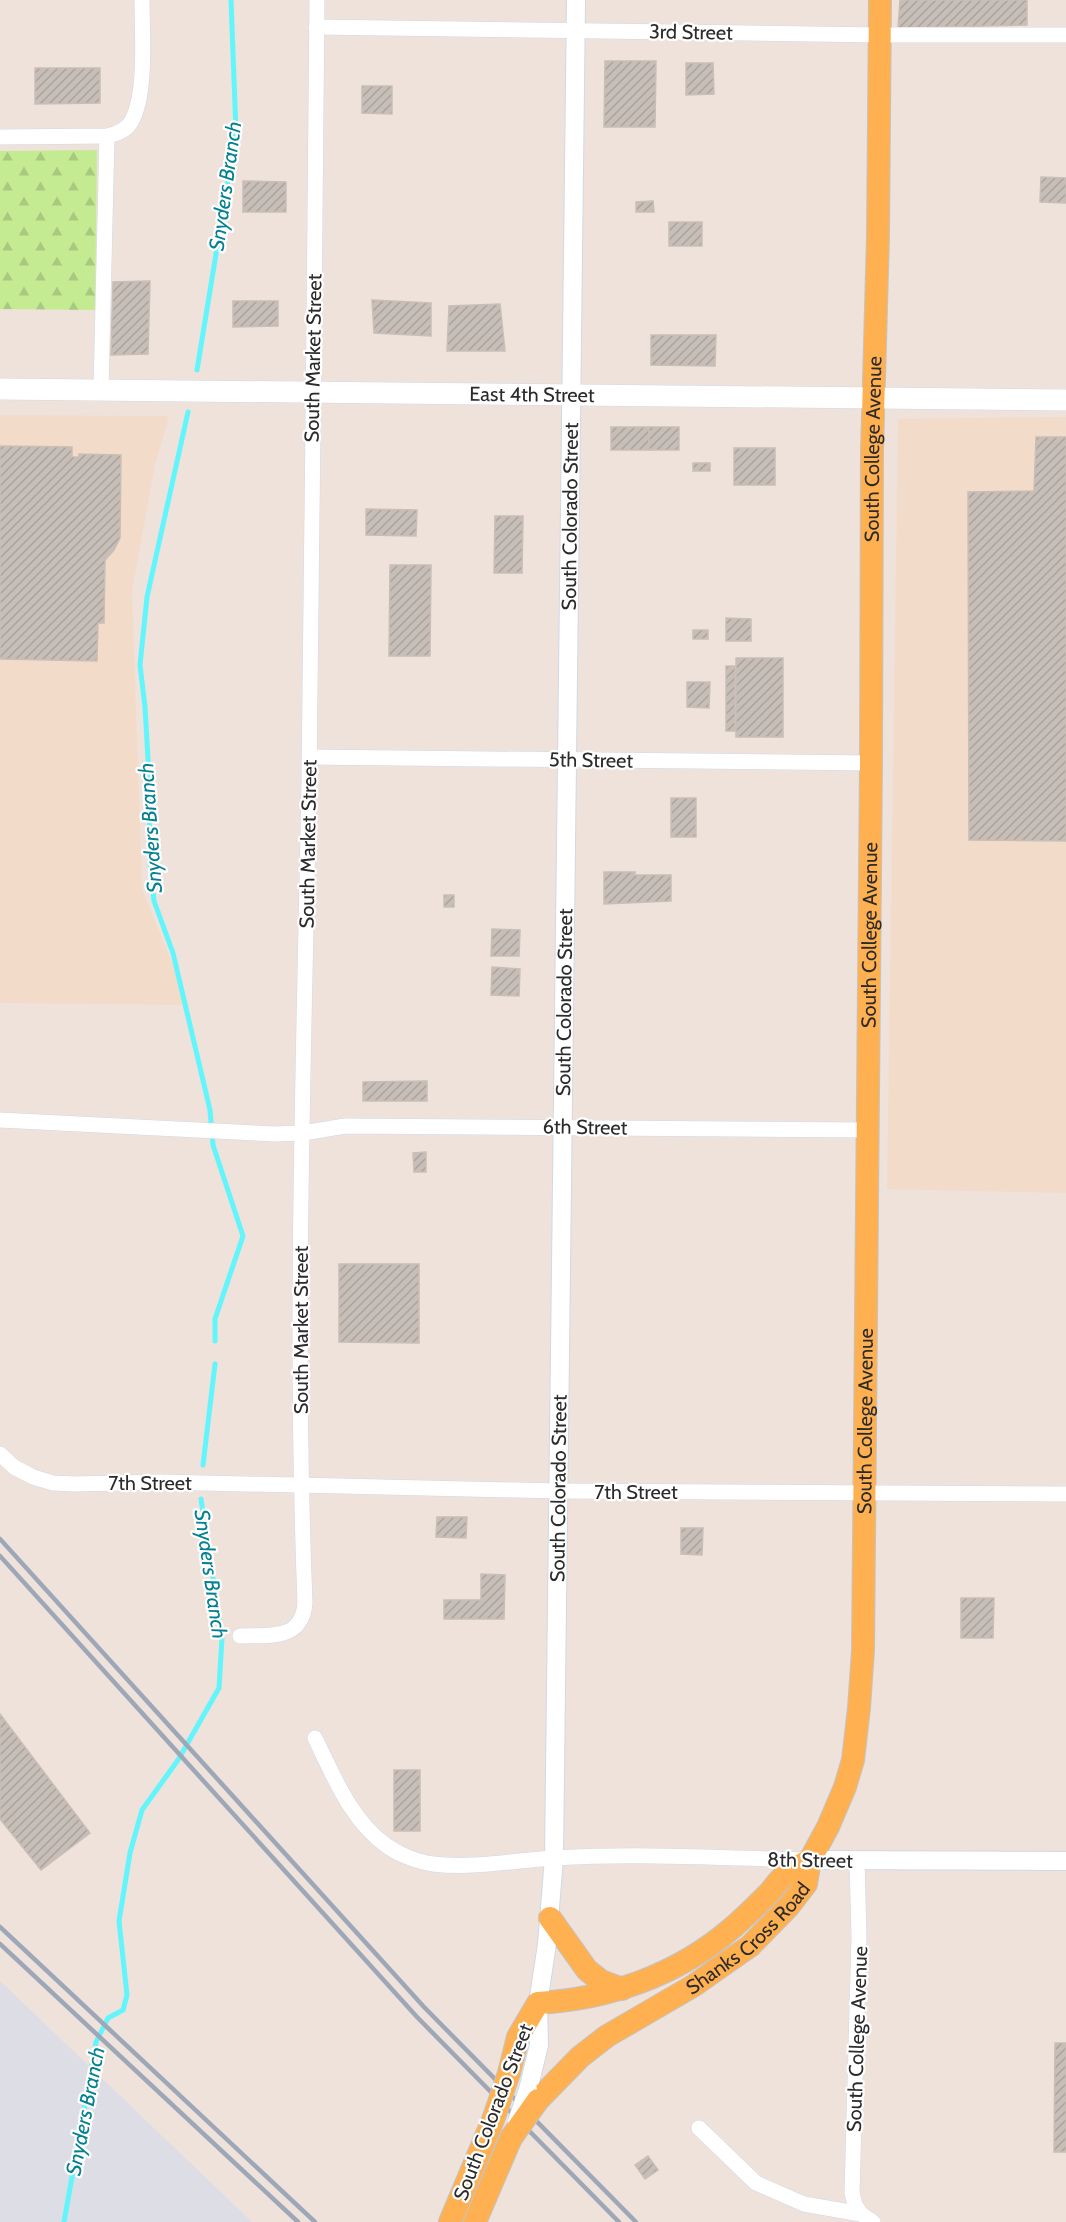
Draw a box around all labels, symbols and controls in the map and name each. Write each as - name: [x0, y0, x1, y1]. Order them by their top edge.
- street label: 3rd Street: [649, 19, 733, 45]
- water label: Snyders Branch: [204, 120, 246, 252]
- street label: South Market Street: [300, 273, 326, 443]
- street label: South College Avenue: [860, 356, 887, 542]
- street label: East 4th Street: [469, 382, 595, 407]
- street label: South Colorado Street: [557, 422, 583, 610]
- street label: 5th Street: [549, 747, 634, 773]
- street label: South Market Street: [295, 759, 321, 929]
- water label: Snyders Branch: [133, 762, 167, 894]
- street label: South College Avenue: [857, 842, 882, 1028]
- street label: South Colorado Street: [551, 908, 577, 1096]
- street label: 6th Street: [542, 1114, 628, 1140]
- street label: South Market Street: [289, 1245, 313, 1414]
- street label: South College Avenue: [852, 1328, 878, 1514]
- street label: South Colorado Street: [545, 1394, 571, 1582]
- street label: 7th Street: [108, 1471, 192, 1495]
- street label: 7th Street: [594, 1480, 678, 1504]
- water label: Snyders Branch: [190, 1508, 232, 1640]
- street label: 8th Street: [767, 1847, 853, 1873]
- street label: Shanks Cross Road: [682, 1877, 815, 1999]
- street label: South College Avenue: [842, 1946, 872, 2132]
- street label: South Colorado Street: [448, 2020, 538, 2204]
- water label: Snyders Branch: [60, 2045, 110, 2177]

